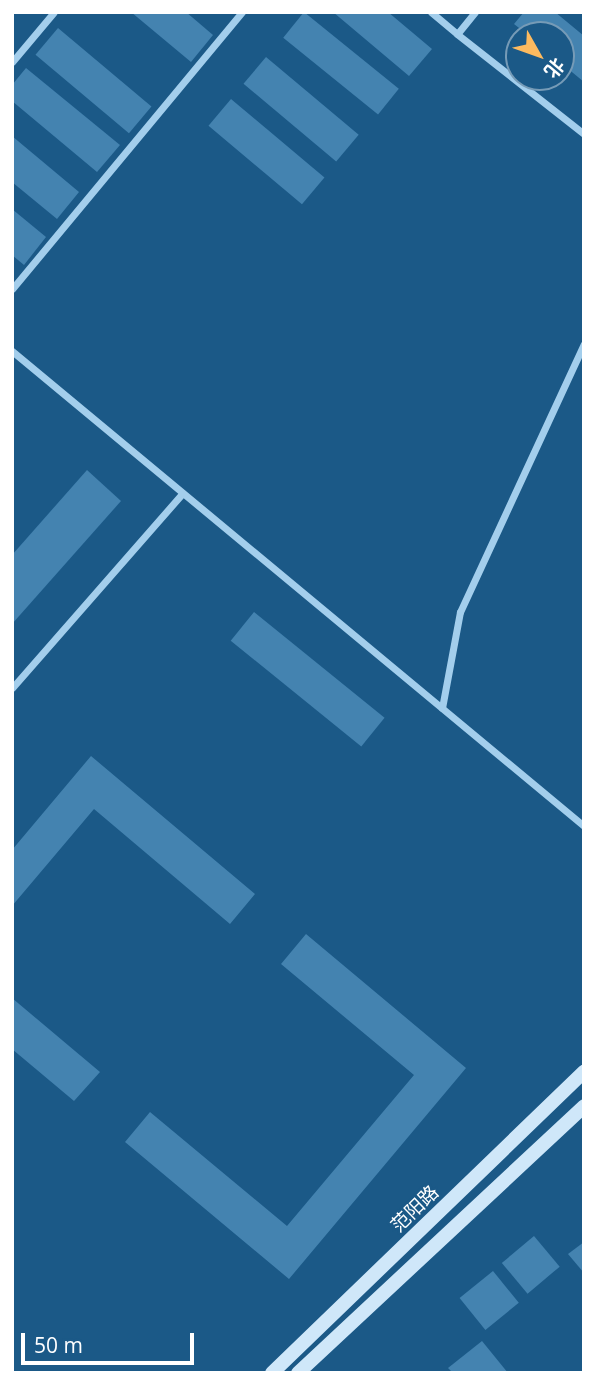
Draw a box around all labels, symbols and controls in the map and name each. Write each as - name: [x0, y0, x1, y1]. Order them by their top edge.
- north arrow: [505, 21, 575, 91]
- text: 北: [538, 53, 571, 84]
- street label: 范阳路: [387, 1181, 443, 1237]
- scale bar: [24, 1318, 198, 1362]
- text: 50 m: [34, 1331, 83, 1359]

